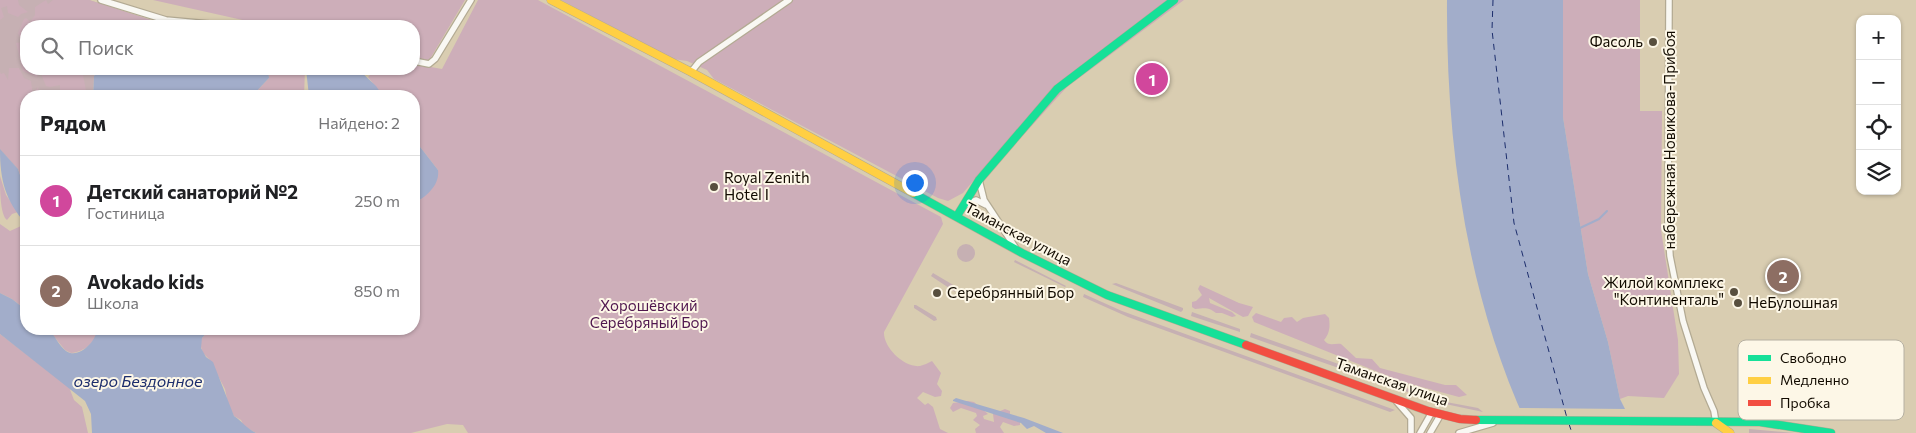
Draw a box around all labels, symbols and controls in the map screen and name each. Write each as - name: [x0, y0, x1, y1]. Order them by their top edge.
- map controls: [1856, 15, 1901, 195]
- button: +: [1856, 15, 1901, 60]
- search box: [20, 20, 420, 75]
- street label: набережная Новикова-Прибоя: [1660, 31, 1678, 249]
- place label: Фасоль: [1590, 32, 1643, 50]
- icon: search: [38, 34, 66, 62]
- text: Поиск: [78, 36, 134, 59]
- marker: Фасоль: [1647, 36, 1659, 48]
- pin: 1: [1136, 60, 1168, 98]
- button: −: [1856, 60, 1901, 105]
- button: locate: [1856, 105, 1901, 150]
- text: Рядом: [40, 110, 106, 135]
- text: Найдено: 2: [318, 113, 400, 132]
- button: layers: [1856, 150, 1901, 195]
- place label: Royal Zenith Hotel I: [724, 168, 810, 203]
- your location: [902, 170, 928, 196]
- text: Детский санаторий №2: [87, 180, 298, 203]
- marker: Royal Zenith Hotel I: [708, 181, 720, 193]
- text: 1: [52, 191, 60, 210]
- text: 250 m: [354, 191, 400, 210]
- street label: Таманская улица: [962, 197, 1075, 269]
- text: Гостиница: [87, 203, 165, 222]
- pin: 2: [1767, 257, 1799, 295]
- text: Avokado kids: [87, 270, 204, 293]
- place label: Жилой комплекс "Континенталь": [1603, 273, 1724, 308]
- text: 2: [51, 281, 61, 300]
- text: 850 m: [354, 281, 400, 300]
- place label: Серебрянный Бор: [947, 283, 1074, 301]
- marker: Жилой комплекс "Континенталь": [1728, 286, 1740, 298]
- marker: Серебрянный Бор: [931, 287, 943, 299]
- text: Школа: [87, 293, 139, 312]
- place label: НеБулошная: [1748, 293, 1838, 311]
- park label: Хорошёвский Серебряный Бор: [590, 296, 708, 331]
- marker: НеБулошная: [1732, 297, 1744, 309]
- legend: [1738, 340, 1904, 420]
- text: Свободно: [1780, 349, 1847, 366]
- street label: Таманская улица: [1334, 353, 1451, 409]
- water label: озеро Бездонное: [73, 371, 203, 390]
- text: Медленно: [1780, 371, 1849, 388]
- text: Пробка: [1780, 394, 1830, 411]

